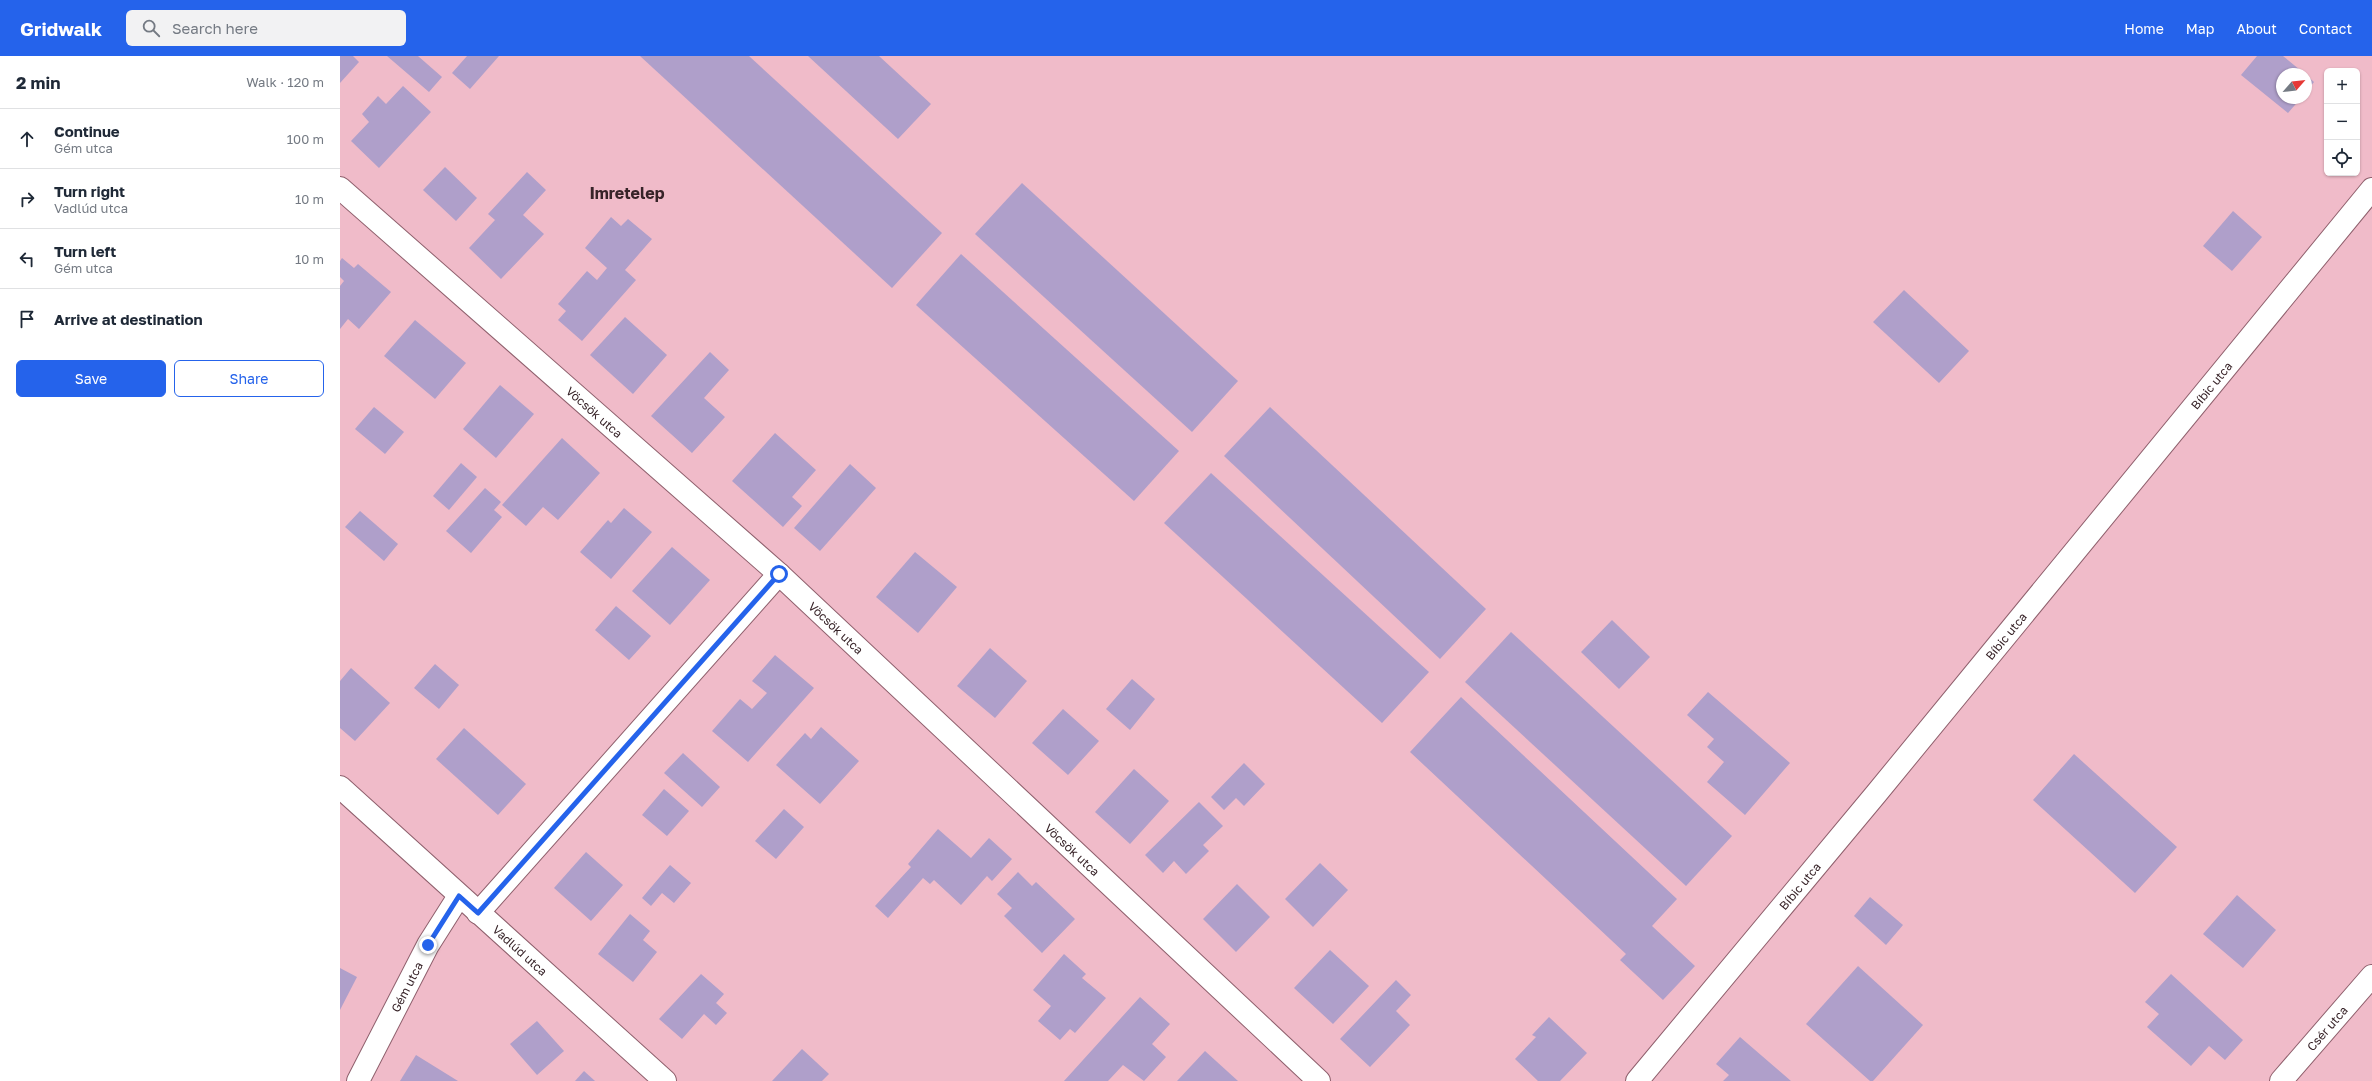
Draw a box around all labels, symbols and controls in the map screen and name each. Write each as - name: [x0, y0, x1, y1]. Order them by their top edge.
- search box: [126, 10, 406, 46]
- text: Gridwalk: [20, 17, 102, 40]
- icon: search: [140, 17, 162, 39]
- text: Search here: [172, 19, 258, 37]
- text: Home: [2124, 20, 2164, 37]
- text: Map: [2186, 20, 2214, 37]
- text: About: [2236, 20, 2277, 37]
- text: Contact: [2299, 20, 2352, 37]
- north arrow: [2276, 68, 2312, 104]
- map controls: [2324, 68, 2360, 176]
- button: +: [2324, 68, 2360, 104]
- text: 2 min: [16, 72, 60, 93]
- text: Walk · 120 m: [246, 74, 324, 90]
- button: −: [2324, 104, 2360, 140]
- text: Continue: [54, 122, 120, 140]
- icon: ahead: [16, 128, 38, 150]
- text: 100 m: [287, 131, 324, 147]
- text: Gém utca: [54, 140, 113, 156]
- button: locate: [2324, 140, 2360, 176]
- text: Turn right: [54, 182, 125, 200]
- district label: Imretelep: [589, 183, 665, 203]
- icon: right: [16, 188, 38, 210]
- text: 10 m: [295, 191, 324, 207]
- text: Vadlúd utca: [54, 200, 128, 216]
- text: Turn left: [54, 242, 116, 260]
- icon: left: [16, 248, 38, 270]
- text: 10 m: [295, 251, 324, 267]
- text: Gém utca: [54, 260, 113, 276]
- icon: arrive: [16, 308, 38, 330]
- text: Arrive at destination: [54, 310, 203, 328]
- street label: Bíbic utca: [2187, 358, 2235, 412]
- button: Save: [16, 360, 166, 397]
- button: Share: [174, 360, 324, 397]
- street label: Vöcsök utca: [563, 383, 626, 441]
- route start: [770, 565, 788, 583]
- street label: Vöcsök utca: [806, 598, 867, 657]
- street label: Bíbic utca: [1982, 609, 2030, 663]
- street label: Vöcsök utca: [1042, 820, 1103, 879]
- street label: Bíbic utca: [1776, 859, 1824, 913]
- street label: Vadlúd utca: [490, 922, 551, 979]
- route end: [419, 936, 437, 954]
- street label: Gém utca: [387, 959, 426, 1014]
- street label: Csér utca: [2303, 1003, 2350, 1054]

